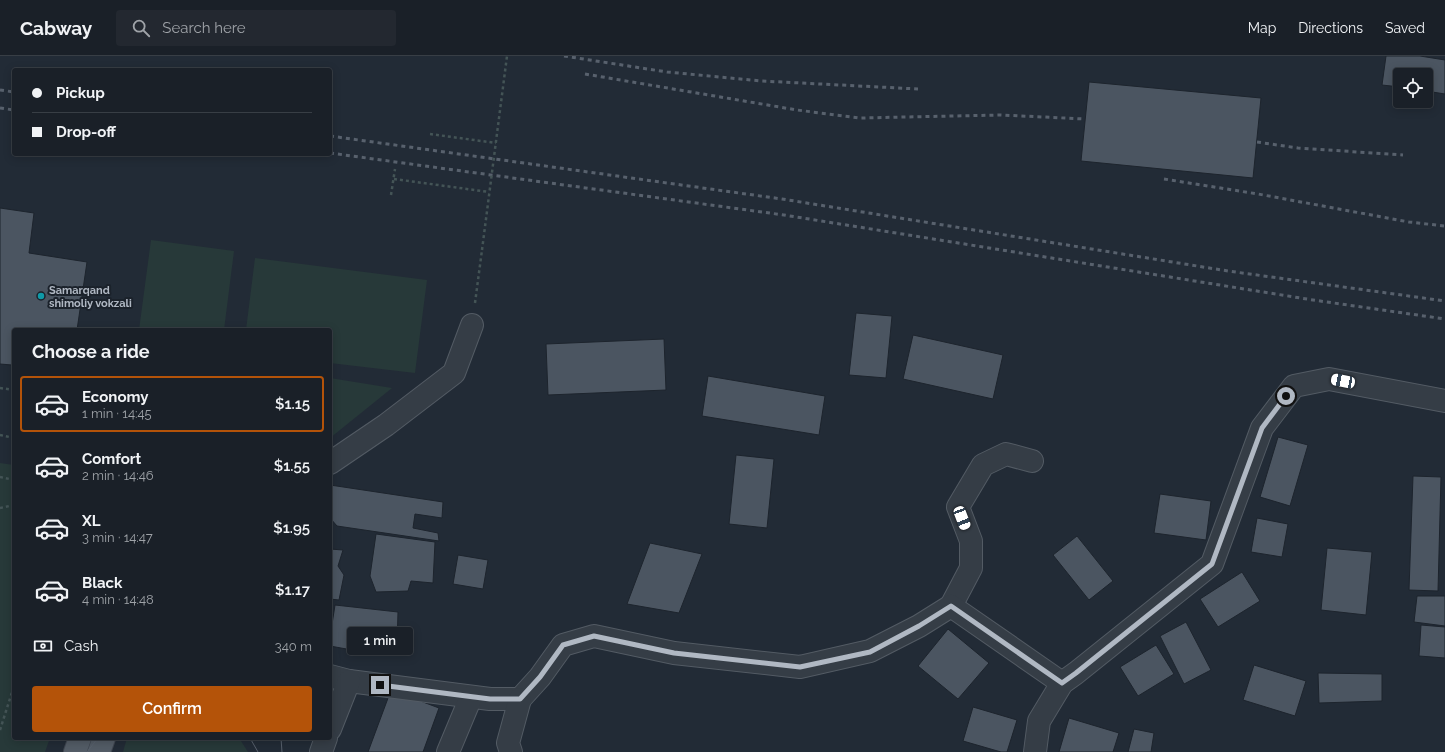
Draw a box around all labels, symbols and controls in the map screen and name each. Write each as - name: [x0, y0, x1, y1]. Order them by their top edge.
- search box: [116, 10, 396, 46]
- text: Cabway: [20, 17, 92, 39]
- icon: search: [130, 17, 152, 39]
- text: Search here: [162, 19, 246, 37]
- text: Map: [1248, 20, 1276, 36]
- text: Directions: [1298, 20, 1363, 36]
- text: Saved: [1385, 20, 1425, 36]
- map controls: [1393, 68, 1433, 108]
- button: locate: [1393, 68, 1433, 108]
- text: Pickup: [56, 84, 105, 102]
- text: Drop-off: [56, 123, 116, 141]
- place label: Samarqand shimoliy vokzali: [49, 284, 132, 310]
- marker: Samarqand shimoliy vokzali: [36, 291, 46, 301]
- text: Choose a ride: [32, 341, 150, 362]
- car: [1330, 373, 1356, 389]
- icon: car: [34, 386, 70, 422]
- route start: [1277, 387, 1295, 405]
- text: Economy: [82, 388, 149, 406]
- text: $1.15: [275, 395, 310, 413]
- text: 1 min · 14:45: [82, 406, 152, 421]
- icon: car: [34, 448, 70, 484]
- text: Comfort: [82, 450, 141, 468]
- text: $1.55: [274, 457, 310, 475]
- text: 2 min · 14:46: [82, 468, 154, 483]
- car: [952, 505, 972, 531]
- icon: car: [34, 510, 70, 546]
- text: XL: [82, 512, 100, 530]
- text: $1.95: [273, 519, 310, 537]
- text: 3 min · 14:47: [82, 530, 153, 545]
- icon: car: [34, 572, 70, 608]
- text: Black: [82, 574, 122, 592]
- text: $1.17: [275, 581, 310, 599]
- text: 4 min · 14:48: [82, 592, 154, 607]
- callout: 1 min: [347, 627, 413, 655]
- text: 1 min: [364, 633, 396, 648]
- icon: cash: [32, 635, 54, 657]
- text: Cash: [64, 637, 98, 655]
- text: 340 m: [275, 639, 312, 654]
- route end: [371, 676, 389, 694]
- button: Confirm: [32, 686, 312, 732]

